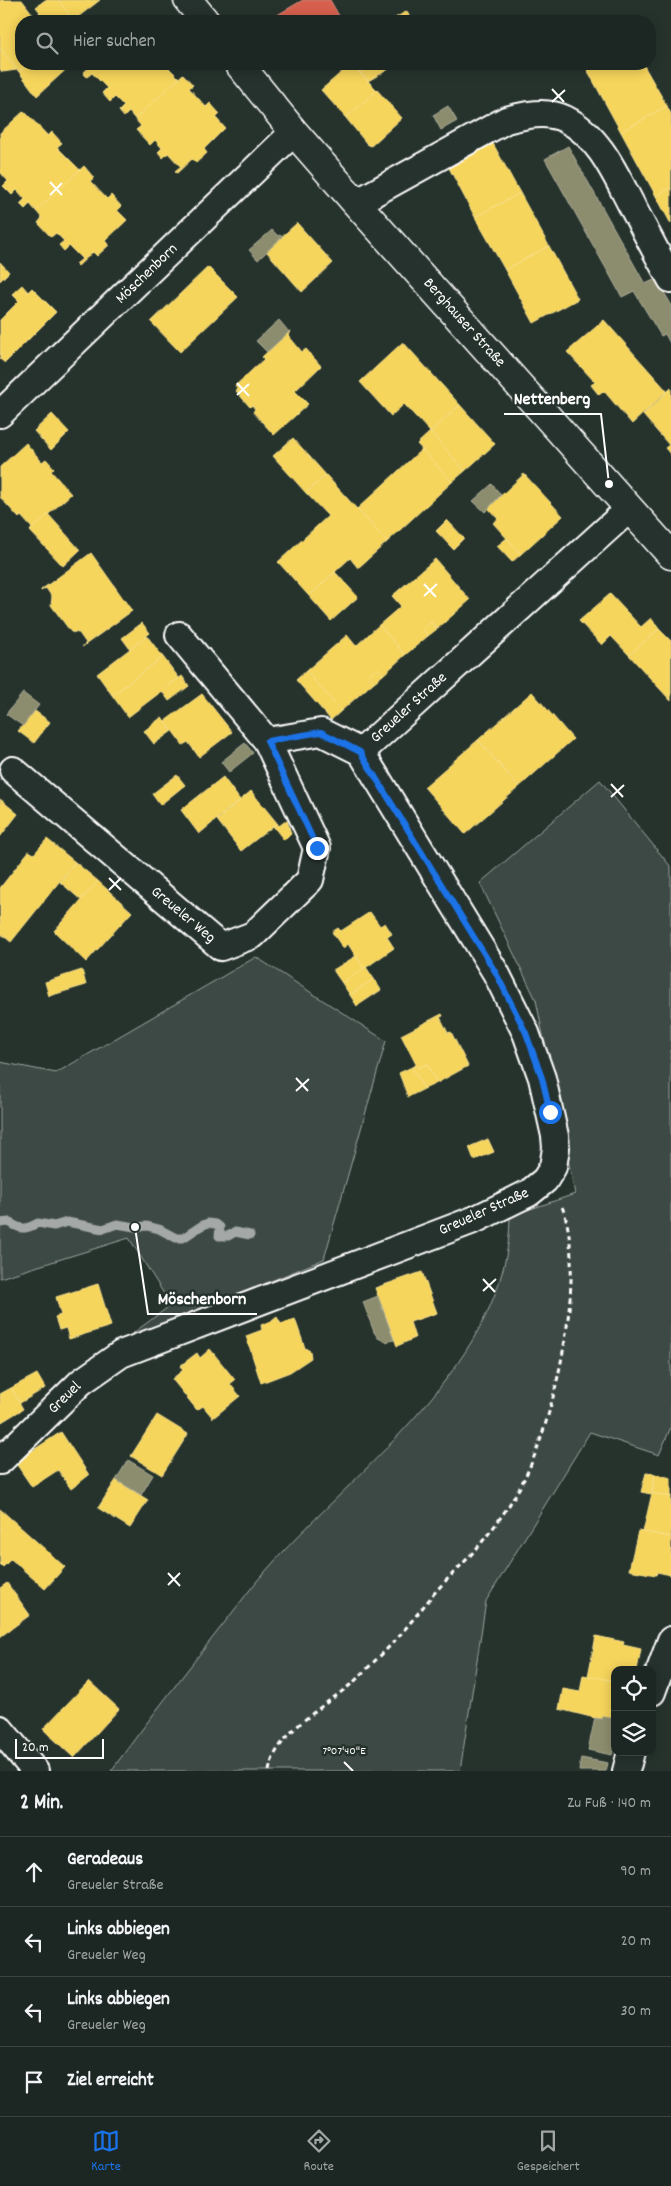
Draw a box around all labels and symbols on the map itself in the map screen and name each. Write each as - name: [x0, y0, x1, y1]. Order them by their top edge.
- street label: Möschenborn: [111, 238, 183, 310]
- street label: Berghauser Straße: [417, 273, 511, 373]
- callout: Nettenberg: [504, 381, 601, 414]
- text: Nettenberg: [514, 388, 590, 413]
- street label: Greueler Straße: [365, 667, 453, 749]
- route end: [306, 837, 329, 860]
- street label: Greueler Weg: [145, 881, 221, 949]
- route start: [539, 1101, 562, 1124]
- street label: Greueler Straße: [435, 1182, 533, 1242]
- callout: Möschenborn: [148, 1281, 257, 1314]
- text: Möschenborn: [158, 1288, 246, 1313]
- street label: Greuel: [43, 1376, 87, 1420]
- scale bar: [15, 1736, 104, 1759]
- text: 7°07'40"E: [322, 1743, 366, 1760]

